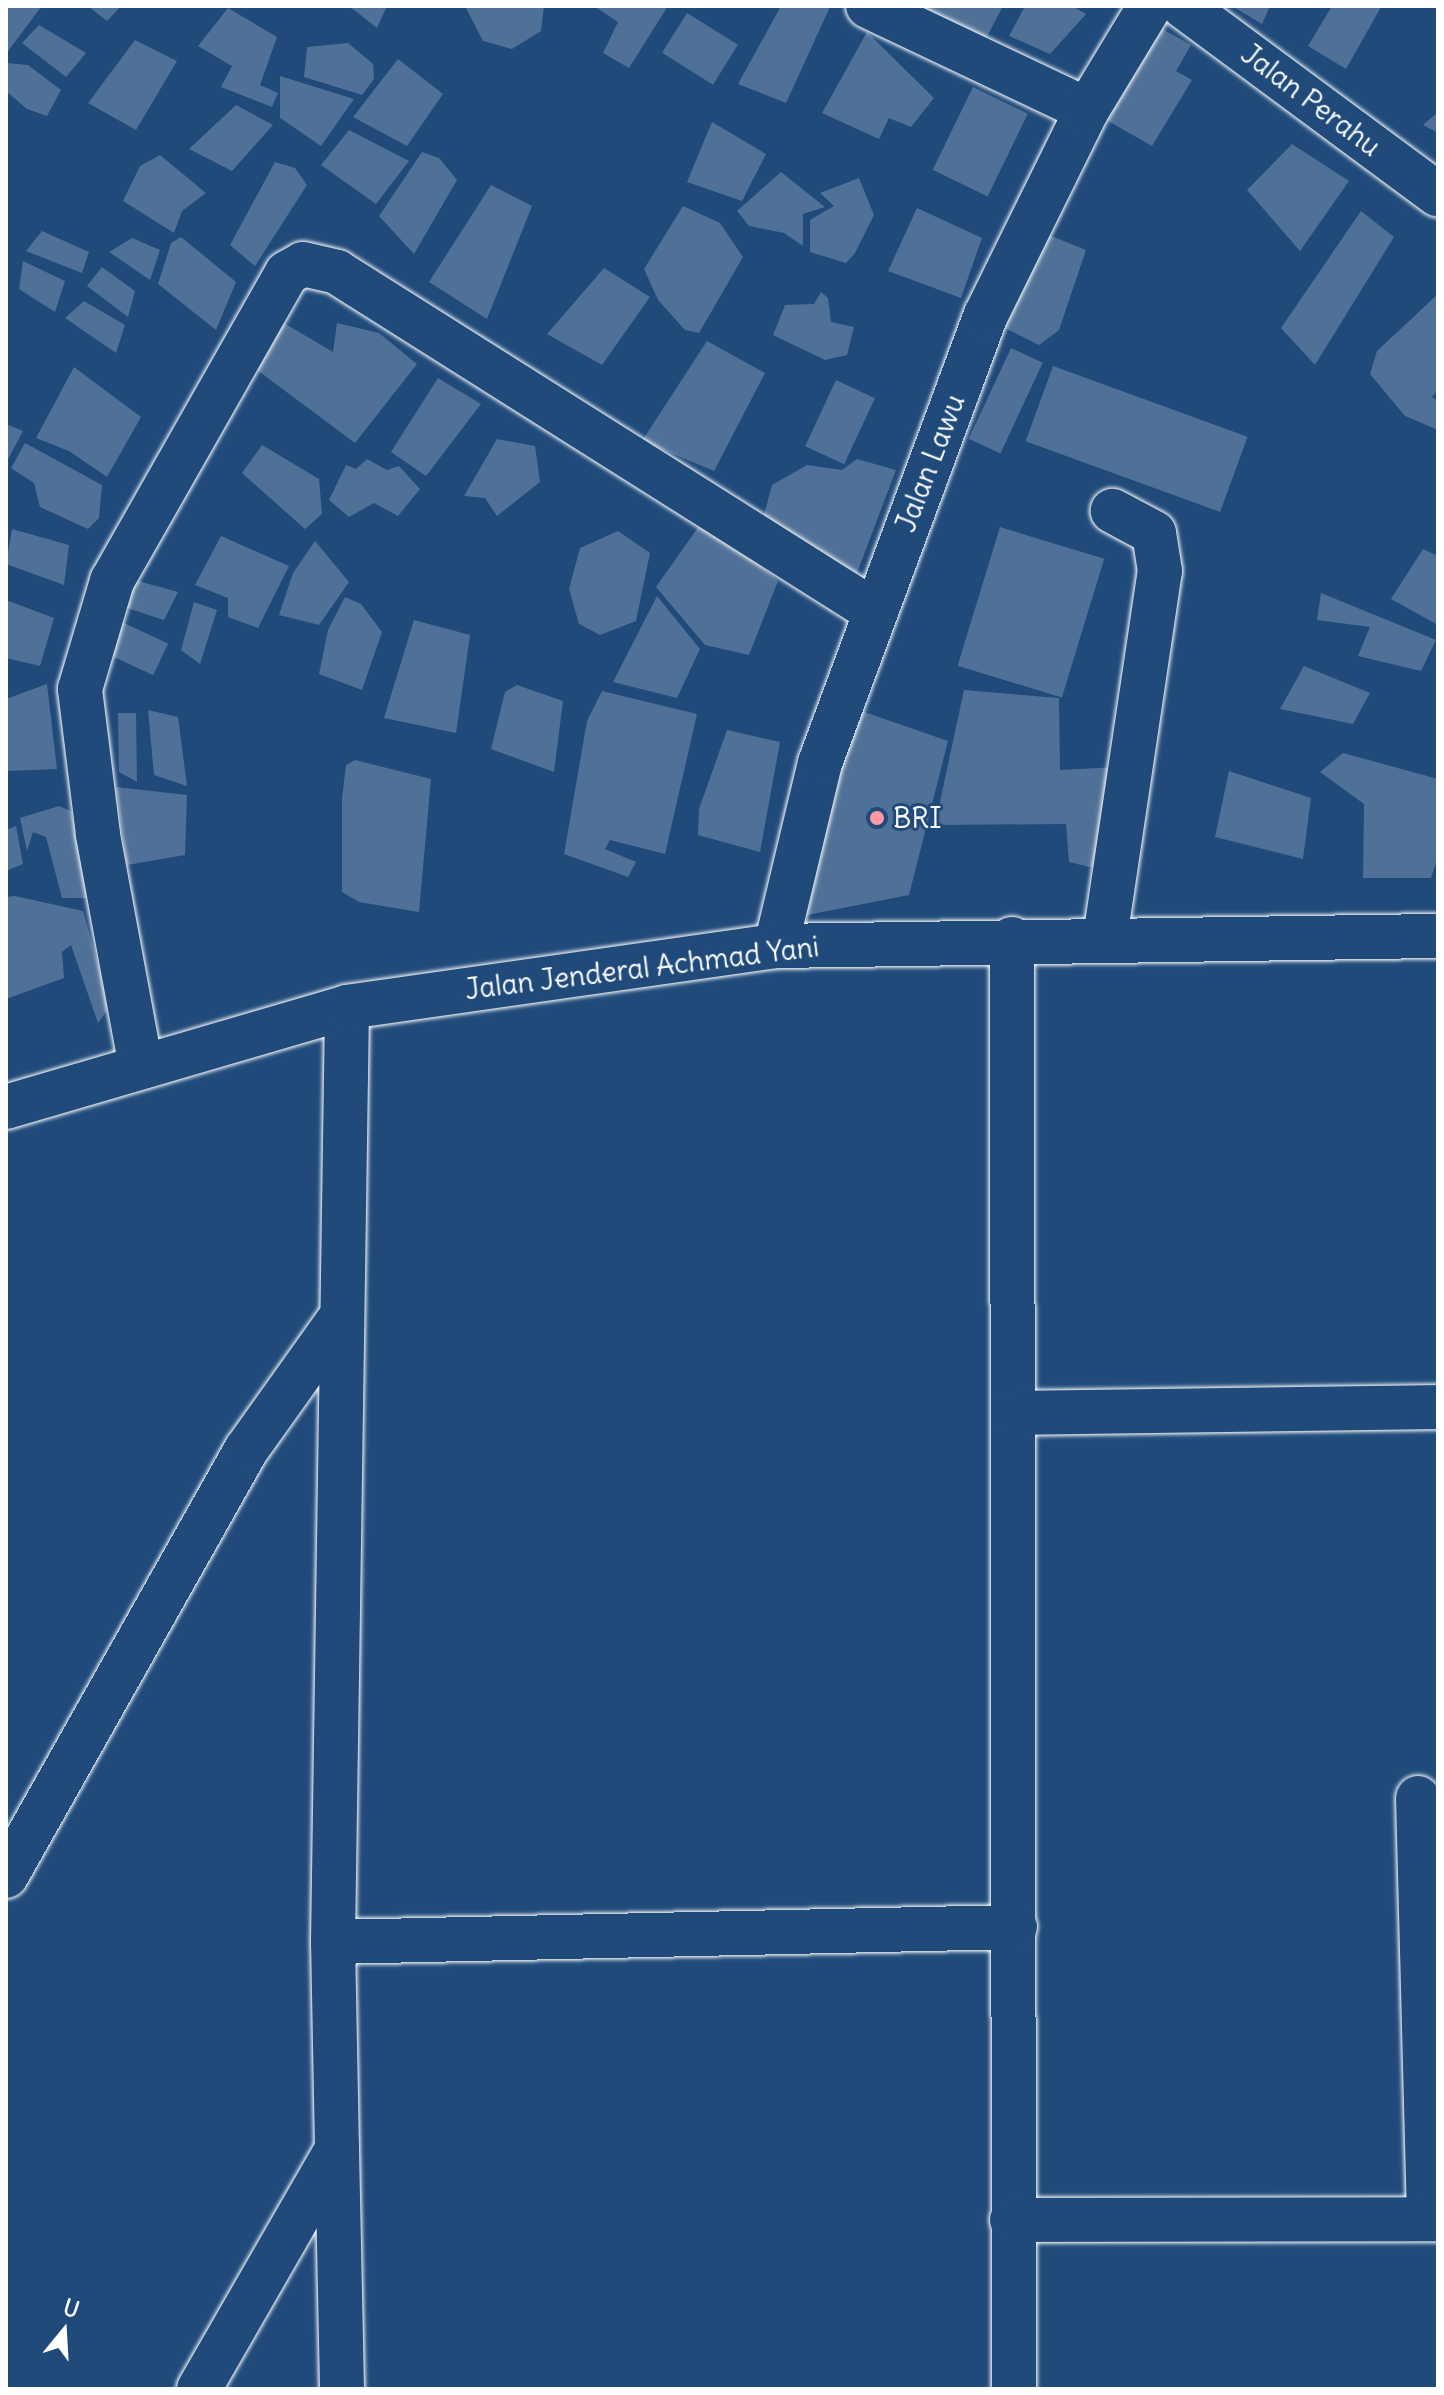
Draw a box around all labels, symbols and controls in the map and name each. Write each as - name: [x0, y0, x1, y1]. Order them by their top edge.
- street label: Jalan Perahu: [1235, 37, 1387, 163]
- street label: Jalan Lawu: [888, 389, 972, 537]
- place label: BRI: [893, 801, 941, 835]
- marker: BRI: [868, 809, 886, 827]
- street label: Jalan Jenderal Achmad Yani: [463, 930, 821, 1006]
- north arrow: [24, 2291, 104, 2371]
- text: U: [60, 2293, 83, 2324]

